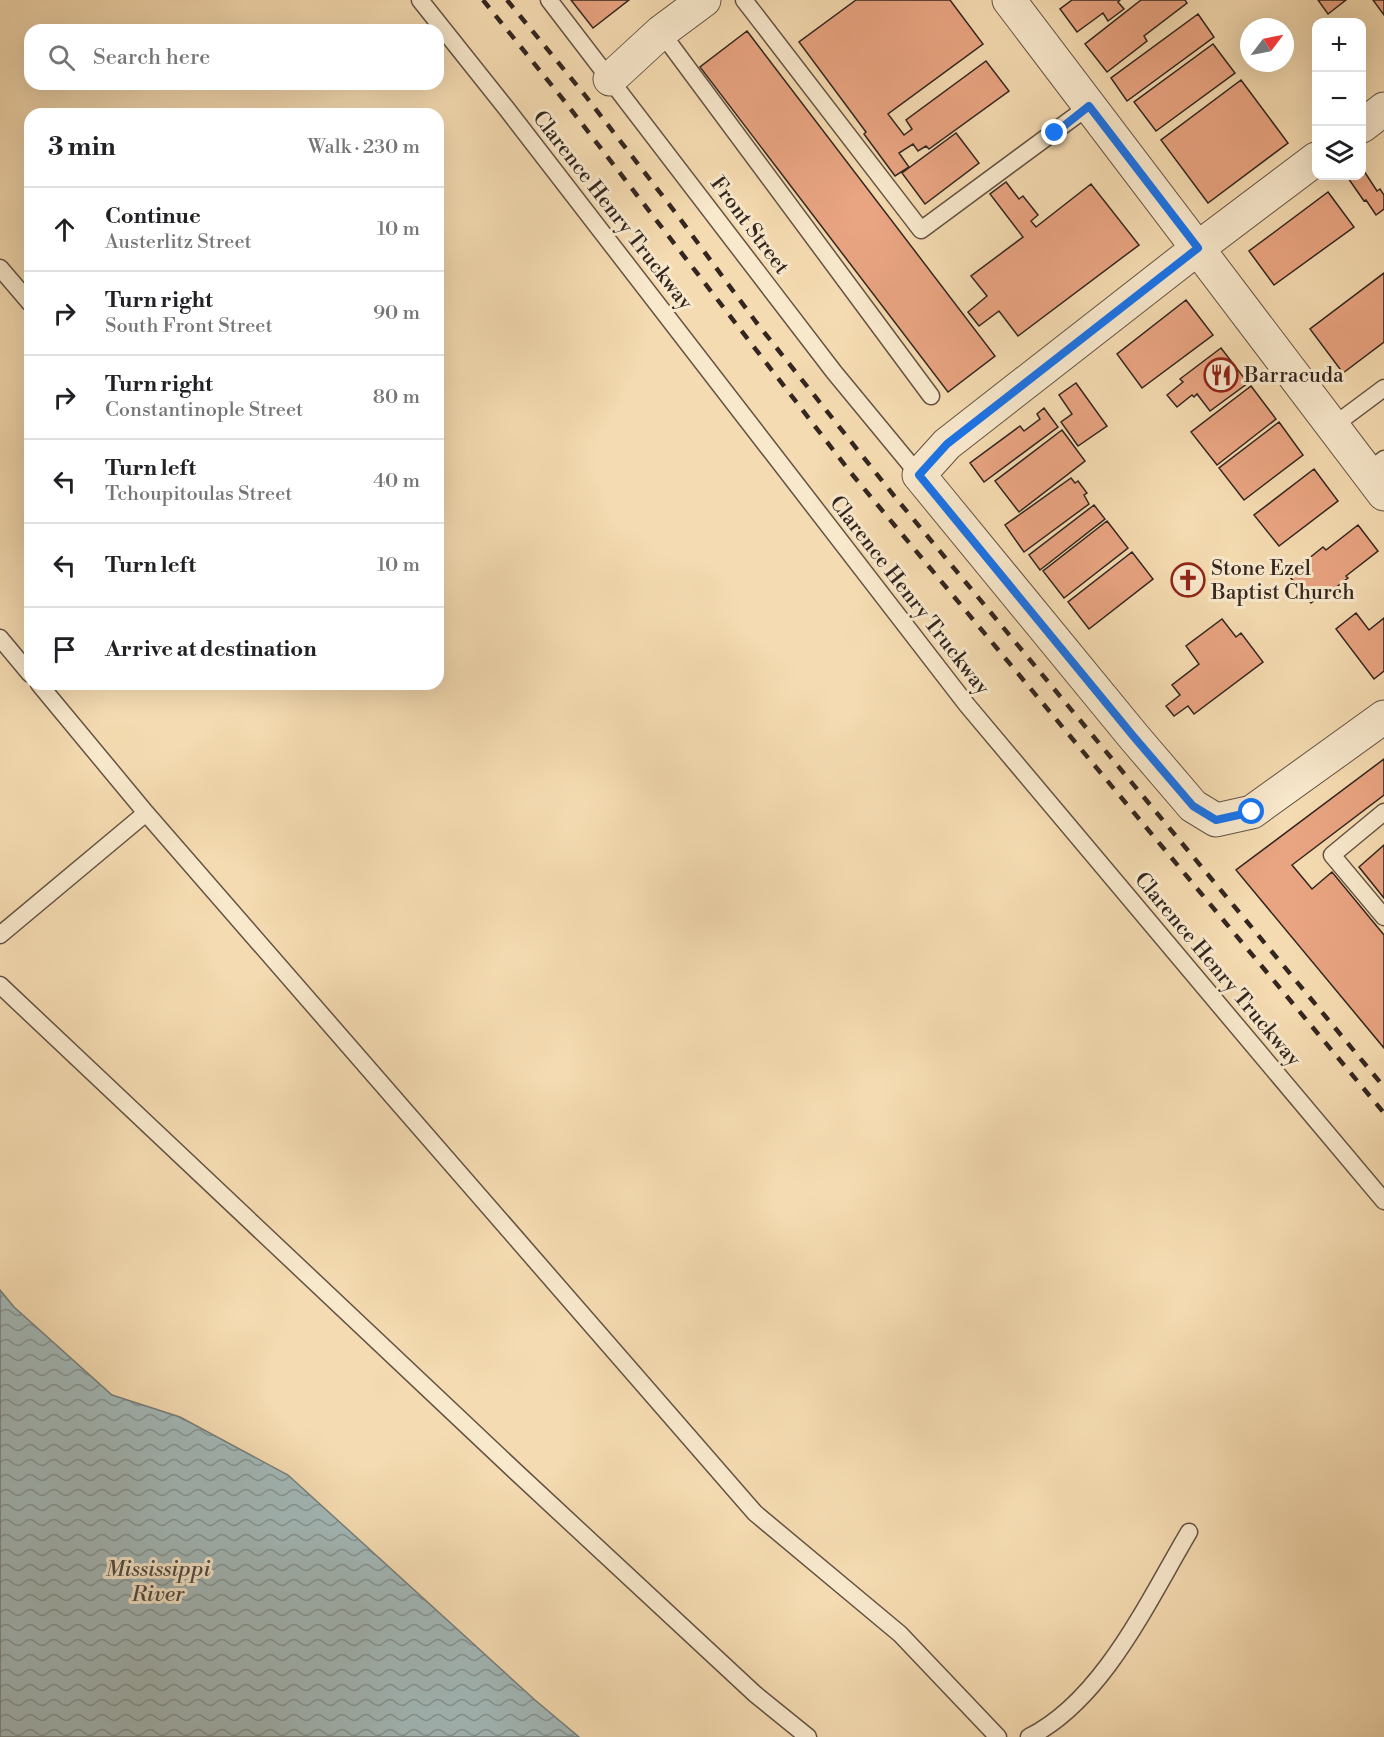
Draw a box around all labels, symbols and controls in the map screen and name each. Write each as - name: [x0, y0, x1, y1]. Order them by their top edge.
- north arrow: [1240, 18, 1294, 72]
- map controls: [1312, 18, 1366, 180]
- button: +: [1312, 18, 1366, 72]
- search box: [24, 24, 444, 90]
- icon: search: [45, 41, 78, 74]
- text: Search here: [93, 44, 210, 71]
- button: −: [1312, 72, 1366, 126]
- street label: Clarence Henry Truckway: [526, 106, 698, 316]
- route end: [1041, 119, 1067, 145]
- button: layers: [1312, 126, 1366, 180]
- text: 3 min: [48, 131, 116, 163]
- text: Walk · 230 m: [308, 135, 420, 160]
- street label: Front Street: [704, 172, 795, 280]
- text: Continue: [105, 203, 201, 230]
- icon: ahead: [48, 213, 81, 246]
- text: 10 m: [377, 217, 420, 242]
- text: Austerlitz Street: [105, 230, 252, 255]
- text: Turn right: [105, 287, 213, 314]
- icon: right: [48, 297, 81, 330]
- text: 90 m: [373, 301, 420, 326]
- text: South Front Street: [105, 314, 272, 339]
- restaurant icon: Barracuda: [1203, 357, 1239, 393]
- place label: Barracuda: [1243, 363, 1344, 389]
- text: Turn right: [105, 371, 213, 398]
- icon: right: [48, 381, 81, 414]
- text: 80 m: [373, 385, 420, 410]
- text: Constantinople Street: [105, 398, 303, 423]
- text: Turn left: [105, 455, 196, 482]
- icon: left: [48, 465, 81, 498]
- text: 40 m: [373, 469, 420, 494]
- text: Tchoupitoulas Street: [105, 482, 292, 507]
- street label: Clarence Henry Truckway: [823, 491, 995, 701]
- icon: left: [48, 549, 81, 582]
- text: Turn left: [105, 552, 196, 579]
- text: 10 m: [377, 553, 420, 578]
- place label: Stone Ezel Baptist Church: [1210, 556, 1355, 606]
- church icon: Stone Ezel Baptist Church: [1170, 562, 1206, 598]
- icon: arrive: [48, 633, 81, 666]
- text: Arrive at destination: [105, 636, 317, 663]
- route start: [1238, 798, 1264, 824]
- street label: Clarence Henry Truckway: [1128, 867, 1307, 1073]
- water label: Mississippi River: [105, 1556, 211, 1608]

